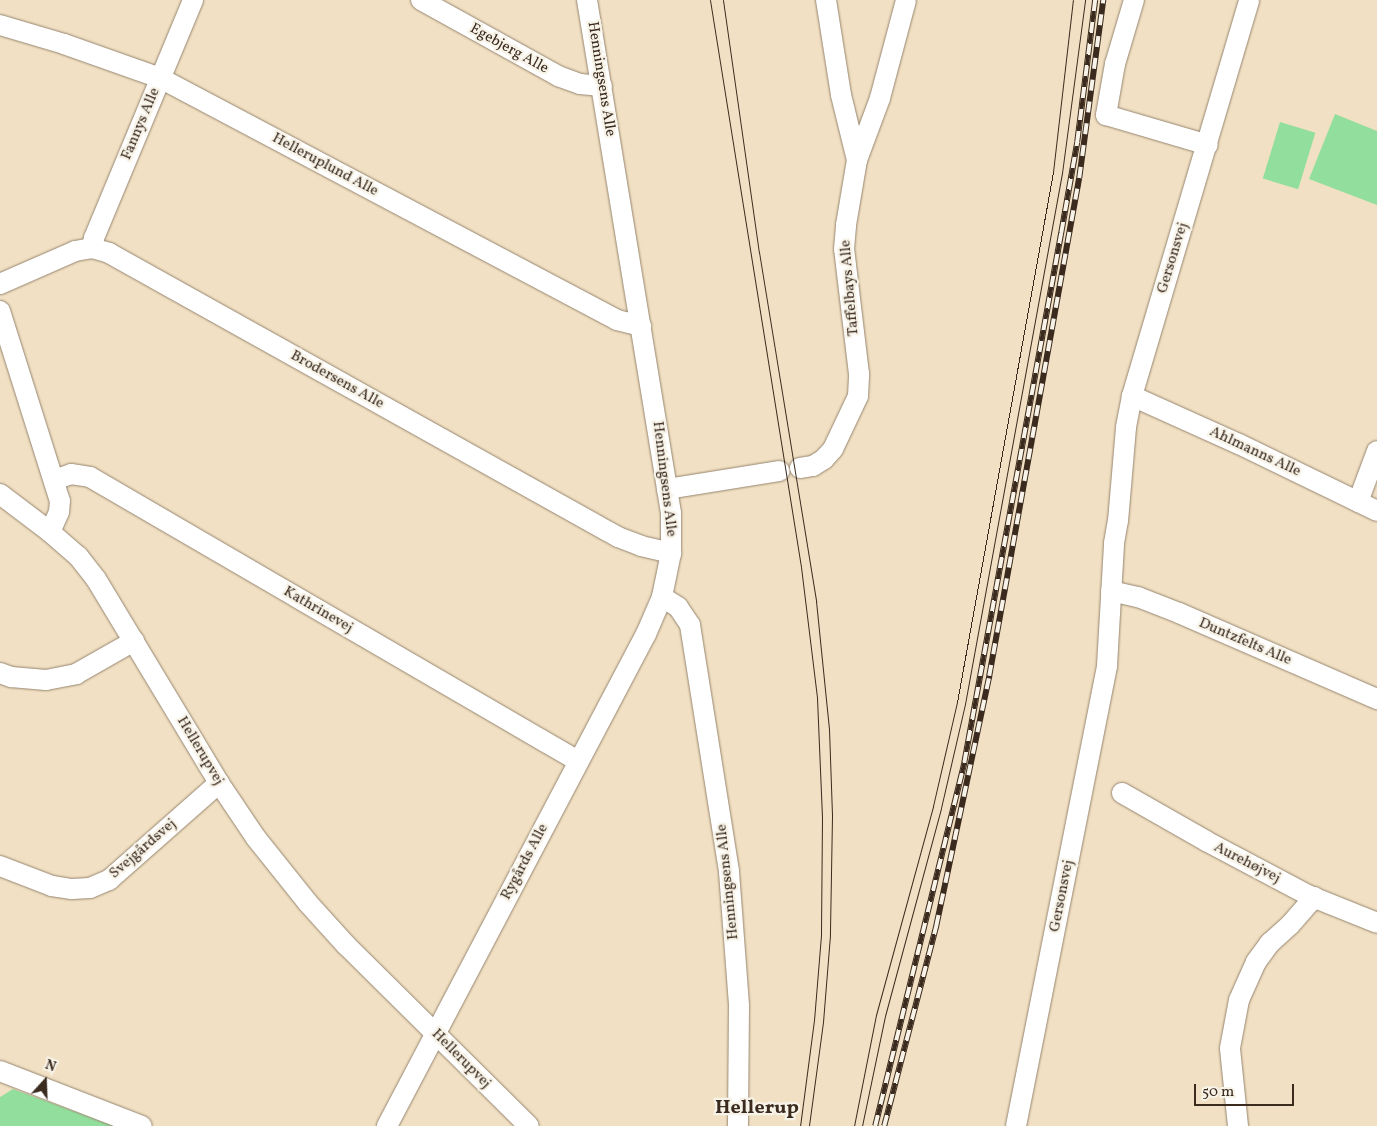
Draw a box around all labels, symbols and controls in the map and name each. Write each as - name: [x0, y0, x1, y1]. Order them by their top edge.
- street label: Egebjerg Alle: [467, 20, 551, 78]
- street label: Henningsens Alle: [583, 20, 619, 138]
- street label: Fannys Alle: [118, 85, 164, 163]
- street label: Helleruplund Alle: [269, 129, 381, 201]
- street label: Gersonsvej: [1154, 220, 1192, 296]
- street label: Taffelbays Alle: [837, 239, 863, 337]
- street label: Brodersens Alle: [287, 347, 387, 413]
- street label: Henningsens Alle: [648, 420, 680, 538]
- street label: Ahlmanns Alle: [1206, 423, 1304, 481]
- street label: Kathrinevej: [280, 583, 356, 637]
- street label: Duntzfelts Alle: [1196, 614, 1294, 670]
- street label: Hellerupvej: [173, 713, 227, 789]
- street label: Svejgårdsvej: [106, 815, 180, 883]
- street label: Rygårds Alle: [497, 821, 553, 903]
- street label: Henningsens Alle: [713, 823, 743, 941]
- street label: Aurehøjvej: [1211, 839, 1283, 887]
- street label: Gersonsvej: [1046, 858, 1078, 934]
- street label: Hellerupvej: [427, 1025, 495, 1093]
- north arrow: [20, 1056, 70, 1106]
- text: N: [42, 1056, 58, 1077]
- scale bar: [1197, 1074, 1297, 1106]
- text: 50 m: [1202, 1082, 1234, 1103]
- district label: Hellerup: [715, 1096, 799, 1120]

